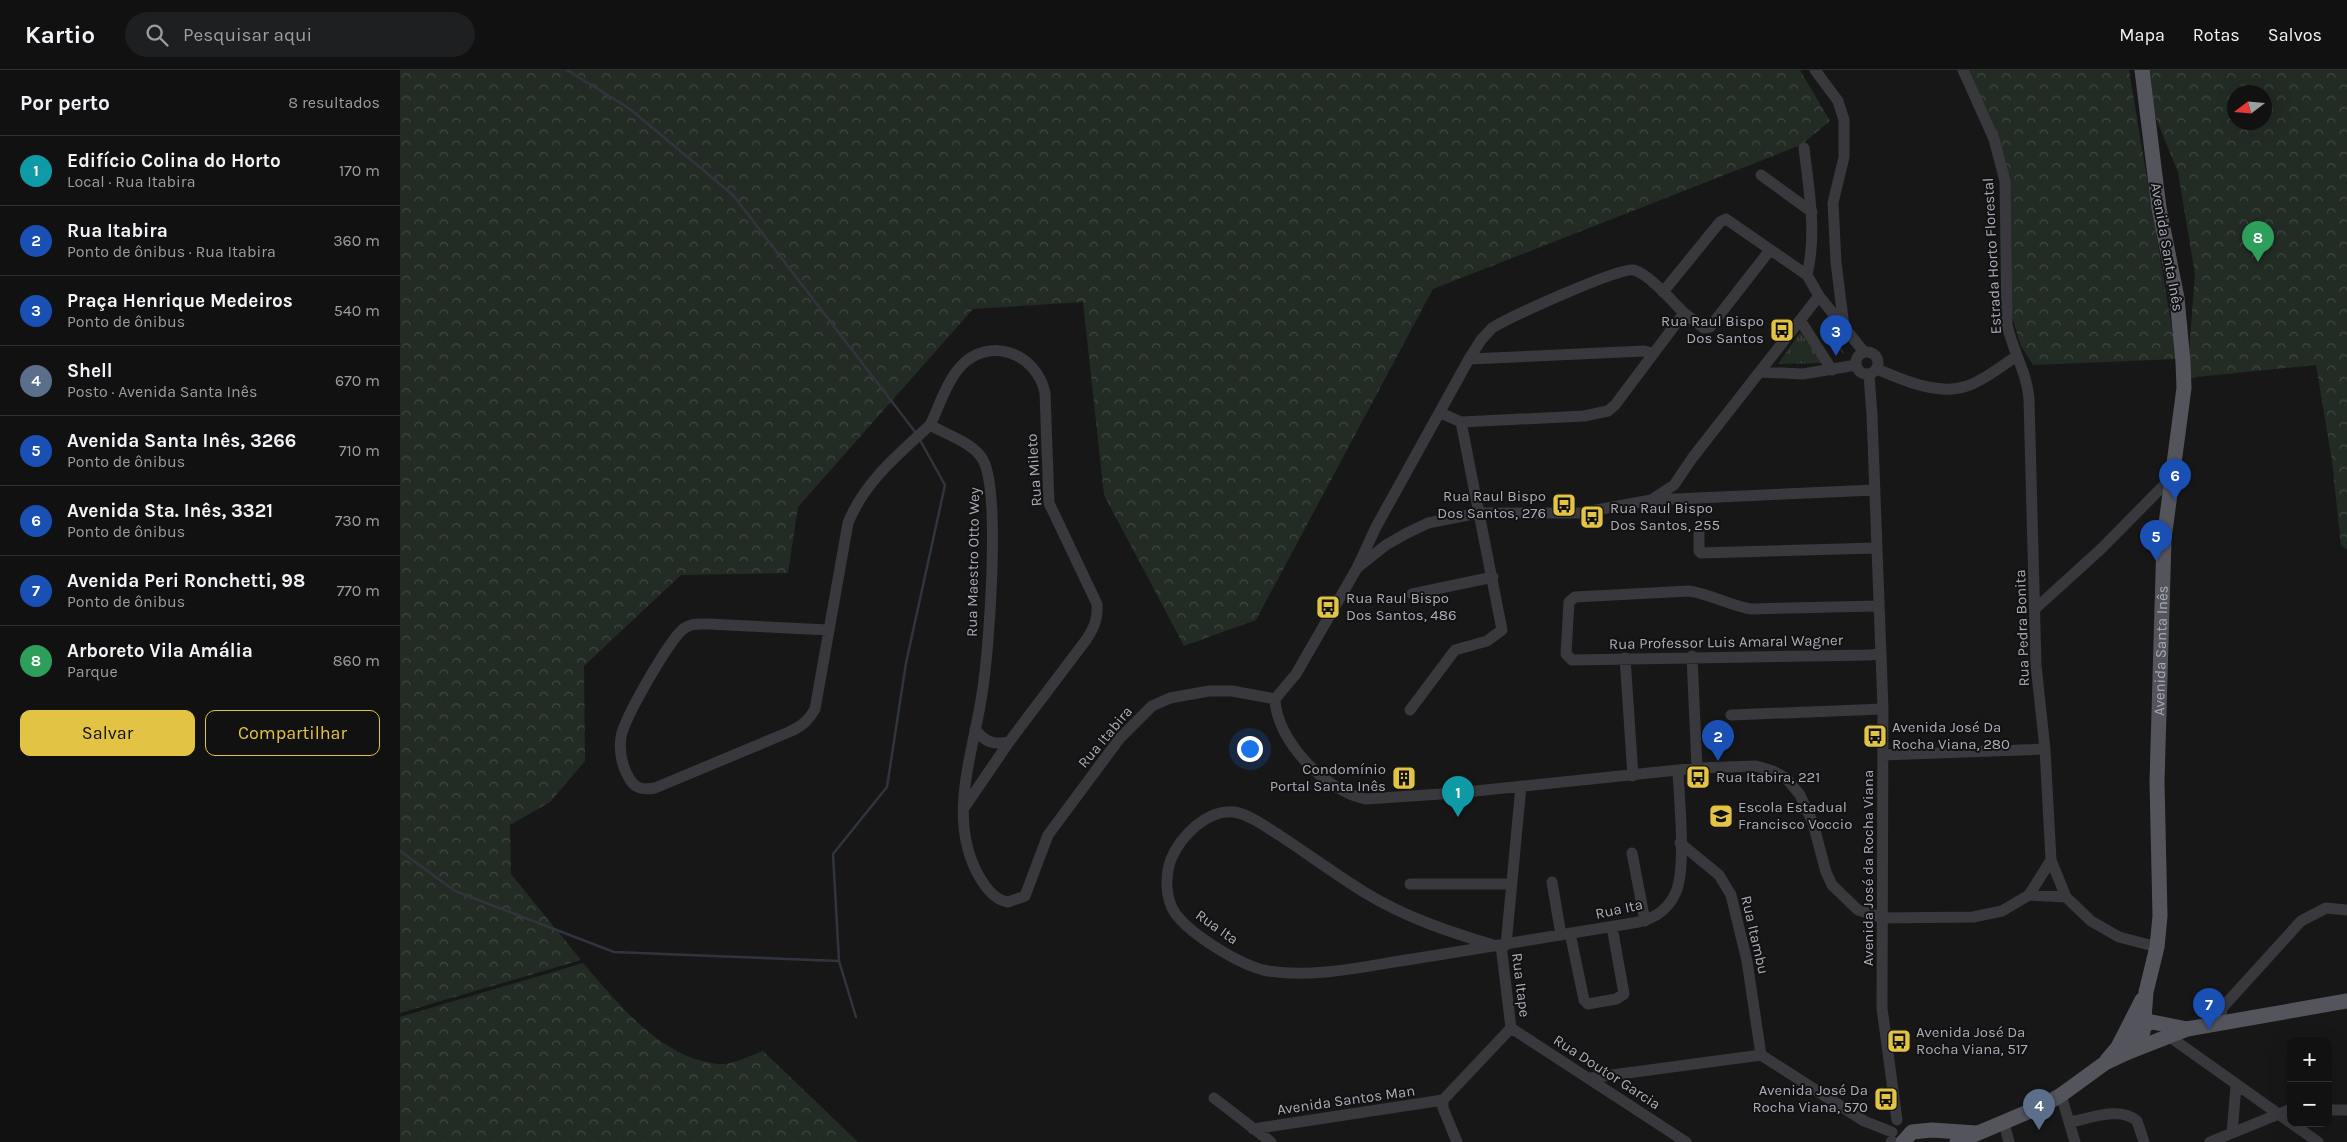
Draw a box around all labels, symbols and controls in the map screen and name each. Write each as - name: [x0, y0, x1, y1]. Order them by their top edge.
- search box: [125, 12, 475, 57]
- text: Kartio: [25, 21, 95, 49]
- icon: search: [143, 21, 171, 49]
- text: Pesquisar aqui: [183, 24, 312, 46]
- text: Mapa: [2119, 24, 2165, 46]
- text: Rotas: [2193, 24, 2240, 46]
- text: Salvos: [2268, 24, 2322, 46]
- north arrow: [2227, 85, 2272, 130]
- text: Por perto: [20, 91, 110, 115]
- text: 8 resultados: [288, 93, 380, 112]
- text: Edifício Colina do Horto: [67, 150, 281, 172]
- text: 1: [33, 161, 39, 180]
- text: 170 m: [339, 161, 380, 180]
- text: Local · Rua Itabira: [67, 172, 195, 191]
- street label: Estrada Horto Florestal: [1979, 177, 2005, 335]
- street label: Avenida Santa Inês: [2147, 181, 2187, 313]
- text: Rua Itabira: [67, 220, 168, 242]
- pin: 8: [2242, 221, 2274, 262]
- text: 2: [31, 231, 41, 250]
- text: 360 m: [333, 231, 380, 250]
- text: Ponto de ônibus · Rua Itabira: [67, 242, 276, 261]
- text: Praça Henrique Medeiros: [67, 290, 293, 312]
- text: 3: [31, 301, 41, 320]
- text: 540 m: [334, 301, 380, 320]
- text: Ponto de ônibus: [67, 312, 185, 331]
- place label: Rua Raul Bispo Dos Santos: [1661, 312, 1764, 347]
- pin: 3: [1820, 315, 1852, 356]
- bus stop icon: Rua Raul Bispo Dos Santos: [1769, 317, 1795, 343]
- text: Shell: [67, 360, 113, 382]
- text: 4: [31, 371, 41, 390]
- text: 670 m: [335, 371, 380, 390]
- text: Posto · Avenida Santa Inês: [67, 382, 257, 401]
- text: Avenida Santa Inês, 3266: [67, 430, 296, 452]
- street label: Rua Mileto: [1022, 433, 1046, 507]
- text: 5: [31, 441, 41, 460]
- text: 710 m: [339, 441, 380, 460]
- text: Ponto de ônibus: [67, 452, 185, 471]
- pin: 6: [2159, 459, 2191, 500]
- street label: Rua Maestro Otto Wey: [963, 487, 983, 637]
- place label: Rua Raul Bispo Dos Santos, 276: [1437, 487, 1546, 522]
- bus stop icon: Rua Raul Bispo Dos Santos, 276: [1551, 492, 1577, 518]
- place label: Rua Raul Bispo Dos Santos, 255: [1610, 499, 1720, 534]
- text: Avenida Sta. Inês, 3321: [67, 500, 273, 522]
- bus stop icon: Rua Raul Bispo Dos Santos, 255: [1579, 504, 1605, 530]
- text: 6: [31, 511, 41, 530]
- text: 730 m: [335, 511, 380, 530]
- pin: 5: [2140, 520, 2172, 561]
- text: Ponto de ônibus: [67, 522, 185, 541]
- street label: Rua Pedra Bonita: [2011, 569, 2033, 687]
- text: Avenida Peri Ronchetti, 98: [67, 570, 305, 592]
- text: 7: [32, 581, 40, 600]
- text: 770 m: [337, 581, 380, 600]
- street label: Avenida Santa Inês: [2150, 585, 2172, 716]
- place label: Rua Raul Bispo Dos Santos, 486: [1346, 589, 1457, 624]
- text: Ponto de ônibus: [67, 592, 185, 611]
- bus stop icon: Rua Raul Bispo Dos Santos, 486: [1315, 594, 1341, 620]
- street label: Rua Professor Luis Amaral Wagner: [1609, 631, 1844, 653]
- text: Arboreto Vila Amália: [67, 640, 253, 662]
- text: 8: [31, 651, 41, 670]
- text: 860 m: [333, 651, 380, 670]
- text: Parque: [67, 662, 118, 681]
- street label: Rua Itabira: [1074, 702, 1136, 772]
- button: Salvar: [20, 710, 195, 756]
- button: Compartilhar: [205, 710, 380, 756]
- place label: Avenida José Da Rocha Viana, 280: [1892, 718, 2010, 753]
- pin: 2: [1702, 720, 1734, 761]
- bus stop icon: Avenida José Da Rocha Viana, 280: [1862, 723, 1888, 749]
- your location: [1237, 736, 1263, 762]
- place label: Condomínio Portal Santa Inês: [1270, 760, 1386, 795]
- bus stop icon: Rua Itabira, 221: [1685, 764, 1711, 790]
- building icon: Condomínio Portal Santa Inês: [1391, 765, 1417, 791]
- place label: Rua Itabira, 221: [1716, 768, 1820, 786]
- street label: Avenida José da Rocha Viana: [1859, 770, 1877, 966]
- pin: 1: [1442, 776, 1474, 817]
- place label: Escola Estadual Francisco Voccio: [1738, 798, 1853, 833]
- school or university icon: Escola Estadual Francisco Voccio: [1708, 803, 1734, 829]
- street label: Rua Itambu: [1737, 894, 1773, 976]
- street label: Rua Ita: [1594, 895, 1644, 923]
- street label: Rua Ita: [1192, 906, 1242, 948]
- street label: Rua Itape: [1508, 952, 1534, 1018]
- pin: 7: [2193, 988, 2225, 1029]
- place label: Avenida José Da Rocha Viana, 517: [1916, 1023, 2028, 1058]
- bus stop icon: Avenida José Da Rocha Viana, 517: [1886, 1028, 1912, 1054]
- street label: Rua Doutor Garcia: [1550, 1031, 1664, 1113]
- map controls: [2287, 1037, 2332, 1127]
- button: +: [2287, 1037, 2332, 1082]
- street label: Avenida Santos Man: [1276, 1081, 1416, 1119]
- place label: Avenida José Da Rocha Viana, 570: [1752, 1081, 1868, 1116]
- button: −: [2287, 1082, 2332, 1127]
- bus stop icon: Avenida José Da Rocha Viana, 570: [1873, 1086, 1899, 1112]
- pin: 4: [2023, 1089, 2055, 1130]

